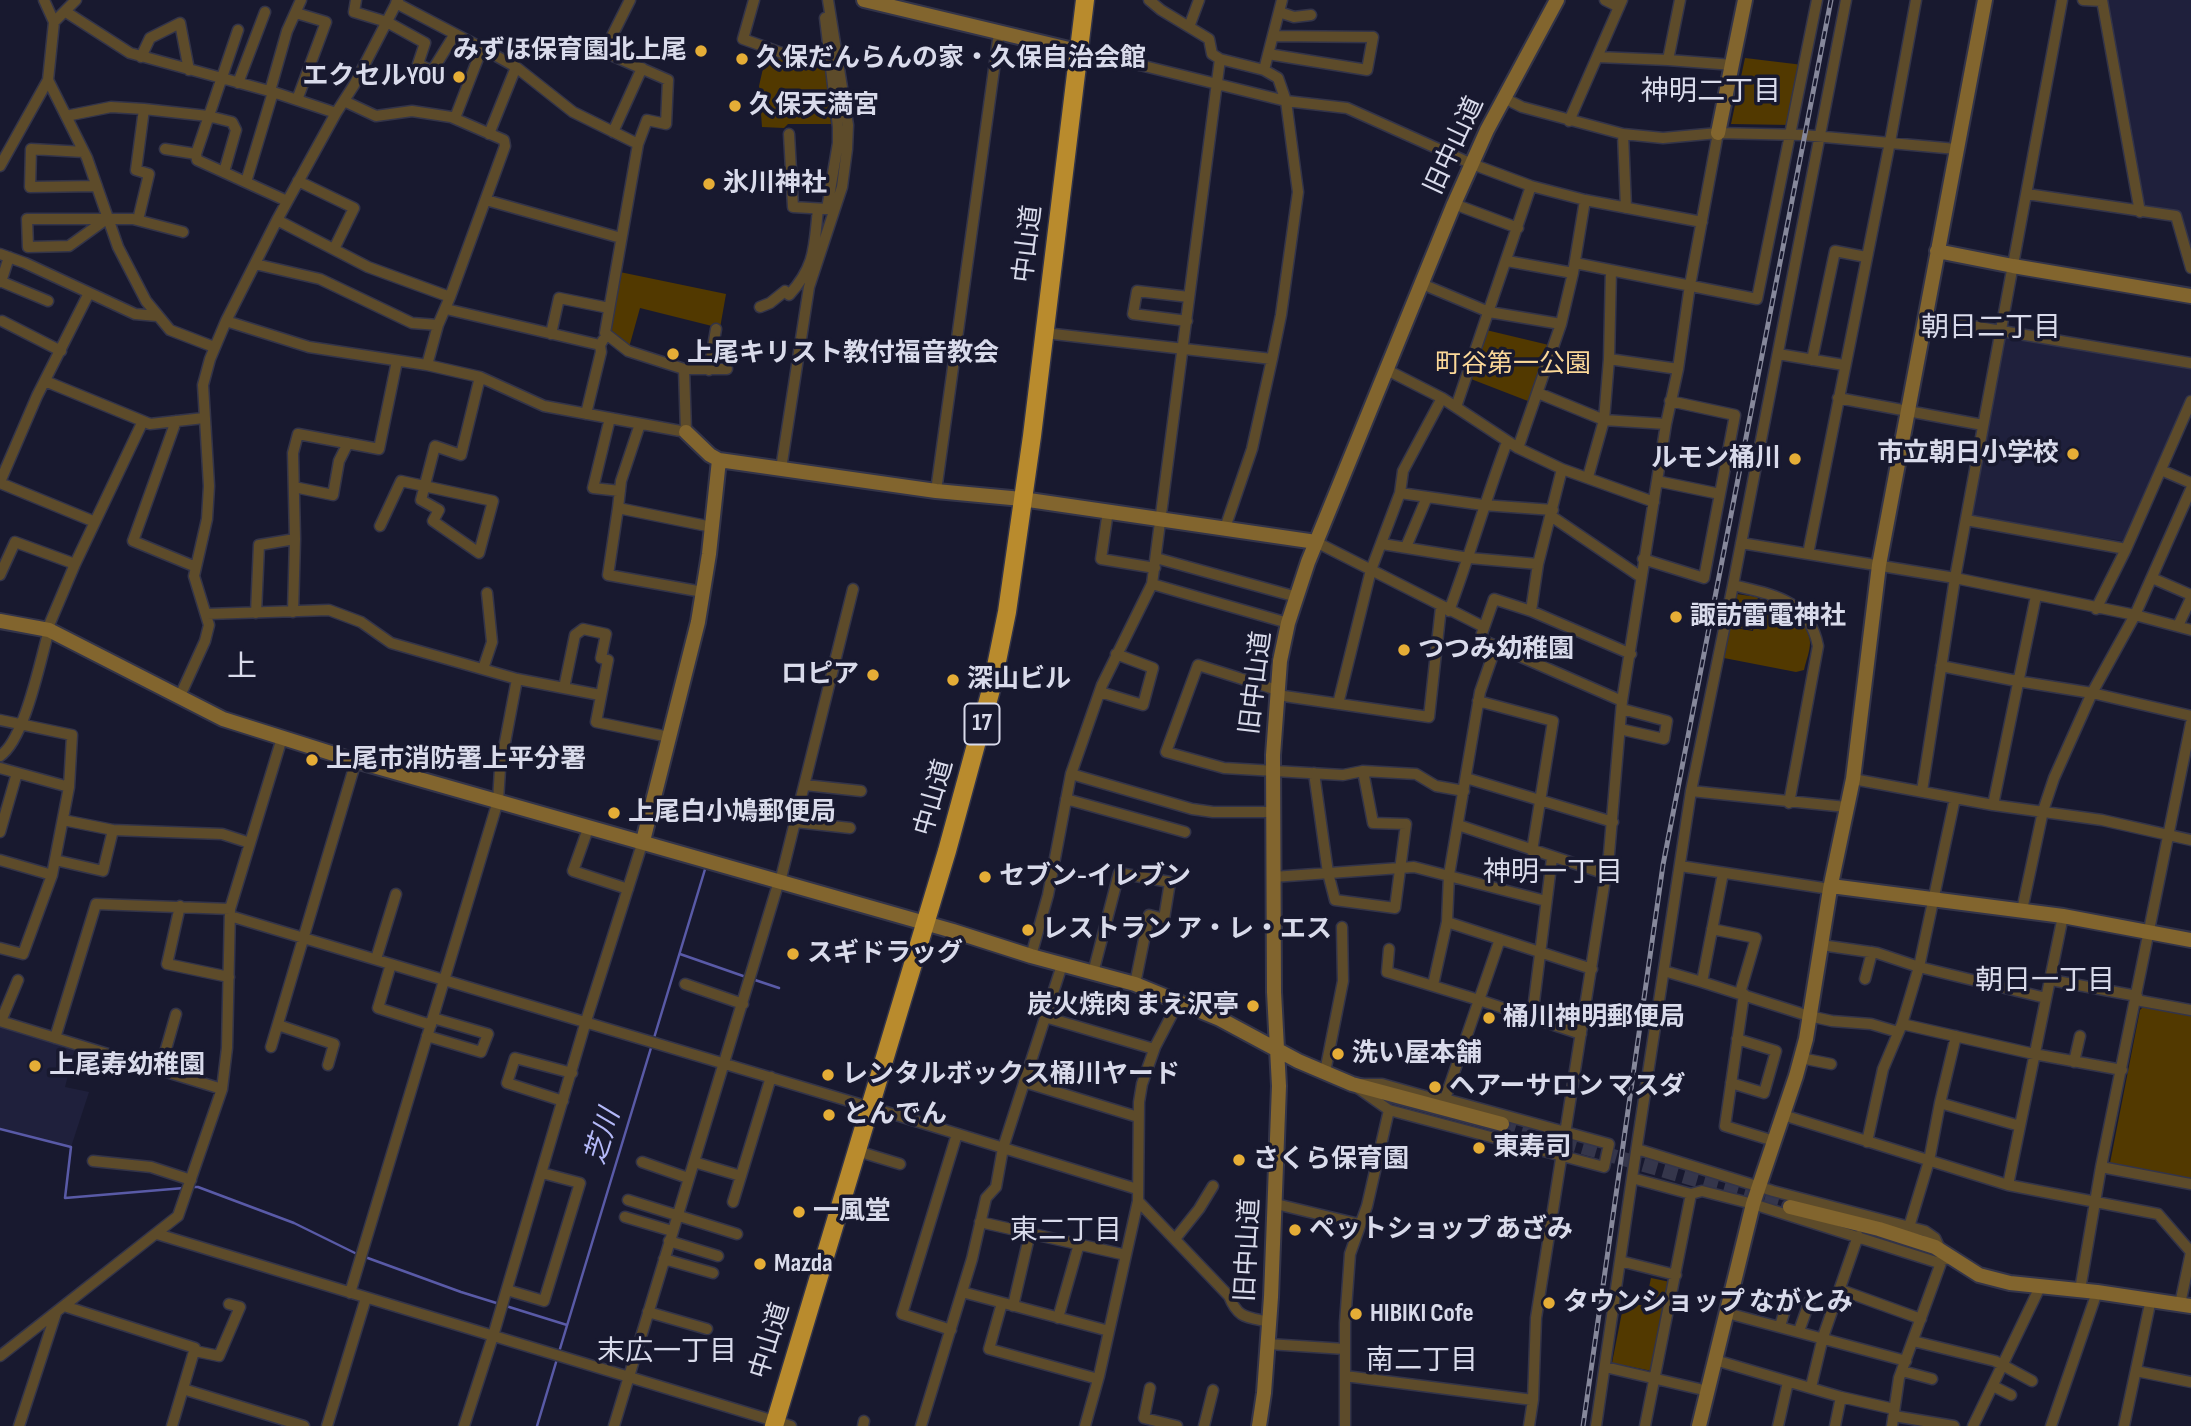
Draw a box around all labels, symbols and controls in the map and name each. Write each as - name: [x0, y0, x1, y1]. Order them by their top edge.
- place label: みずほ保育園北上尾: [453, 35, 687, 67]
- marker: みずほ保育園北上尾: [693, 43, 709, 59]
- place label: 久保だんらんの家・久保自治会館: [756, 43, 1146, 75]
- marker: 久保だんらんの家・久保自治会館: [734, 51, 750, 67]
- place label: エクセルYOU: [303, 61, 445, 93]
- marker: エクセルYOU: [451, 69, 467, 85]
- district label: 神明二丁目: [1641, 76, 1781, 110]
- place label: 久保天満宮: [749, 90, 879, 122]
- street label: 旧中山道: [1419, 92, 1491, 200]
- marker: 久保天満宮: [727, 98, 743, 114]
- place label: 氷川神社: [723, 168, 827, 200]
- marker: 氷川神社: [701, 176, 717, 192]
- street label: 中山道: [1009, 203, 1049, 285]
- district label: 朝日二丁目: [1921, 312, 2061, 346]
- place label: 上尾キリスト教付福音教会: [687, 338, 999, 370]
- marker: 上尾キリスト教付福音教会: [665, 346, 681, 362]
- park label: 町谷第一公園: [1435, 349, 1591, 381]
- place label: 市立朝日小学校: [1877, 438, 2059, 470]
- place label: ルモン桶川: [1651, 443, 1781, 475]
- marker: 市立朝日小学校: [2065, 446, 2081, 462]
- marker: ルモン桶川: [1787, 451, 1803, 467]
- place label: 諏訪雷電神社: [1690, 601, 1846, 633]
- marker: 諏訪雷電神社: [1668, 609, 1684, 625]
- street label: 旧中山道: [1235, 629, 1279, 737]
- place label: つつみ幼稚園: [1418, 634, 1574, 666]
- marker: つつみ幼稚園: [1396, 642, 1412, 658]
- district label: 上: [227, 650, 257, 686]
- place label: ロピア: [781, 659, 859, 691]
- place label: 深山ビル: [967, 664, 1071, 696]
- marker: ロピア: [865, 667, 881, 683]
- marker: 深山ビル: [945, 672, 961, 688]
- road number: 17: [964, 704, 1000, 744]
- place label: 上尾市消防署上平分署: [326, 744, 586, 776]
- marker: 上尾市消防署上平分署: [304, 752, 320, 768]
- street label: 中山道: [909, 756, 961, 840]
- place label: 上尾白小鳩郵便局: [628, 797, 836, 829]
- marker: 上尾白小鳩郵便局: [606, 805, 622, 821]
- district label: 神明一丁目: [1483, 857, 1623, 891]
- place label: セブン-イレブン: [999, 861, 1191, 893]
- marker: セブン-イレブン: [977, 869, 993, 885]
- place label: レストラン ア・レ・エス: [1042, 914, 1332, 946]
- marker: レストラン ア・レ・エス: [1020, 922, 1036, 938]
- place label: スギドラッグ: [807, 938, 963, 970]
- marker: スギドラッグ: [785, 946, 801, 962]
- district label: 朝日一丁目: [1975, 965, 2115, 999]
- place label: 炭火焼肉 まえ沢亭: [1027, 990, 1239, 1022]
- marker: 炭火焼肉 まえ沢亭: [1245, 998, 1261, 1014]
- place label: 桶川神明郵便局: [1503, 1002, 1685, 1034]
- marker: 桶川神明郵便局: [1481, 1010, 1497, 1026]
- place label: 洗い屋本舗: [1352, 1038, 1482, 1070]
- marker: 洗い屋本舗: [1330, 1046, 1346, 1062]
- place label: 上尾寿幼稚園: [49, 1050, 205, 1082]
- marker: 上尾寿幼稚園: [27, 1058, 43, 1074]
- place label: レンタルボックス桶川ヤード: [842, 1059, 1180, 1091]
- marker: レンタルボックス桶川ヤード: [820, 1067, 836, 1083]
- place label: ヘアーサロン マスダ: [1449, 1071, 1685, 1103]
- marker: ヘアーサロン マスダ: [1427, 1079, 1443, 1095]
- place label: とんでん: [843, 1099, 947, 1131]
- water label: 芝川: [580, 1105, 628, 1169]
- marker: とんでん: [821, 1107, 837, 1123]
- place label: 東寿司: [1493, 1132, 1571, 1164]
- marker: 東寿司: [1471, 1140, 1487, 1156]
- place label: さくら保育園: [1253, 1144, 1409, 1176]
- marker: さくら保育園: [1231, 1152, 1247, 1168]
- place label: 一風堂: [813, 1196, 891, 1228]
- street label: 旧中山道: [1231, 1197, 1267, 1303]
- marker: 一風堂: [791, 1204, 807, 1220]
- place label: ペットショップ あざみ: [1309, 1214, 1573, 1246]
- district label: 東二丁目: [1010, 1215, 1122, 1249]
- marker: ペットショップ あざみ: [1287, 1222, 1303, 1238]
- place label: Mazda: [774, 1248, 833, 1280]
- marker: Mazda: [752, 1256, 768, 1272]
- place label: タウンショップ ながとみ: [1563, 1287, 1853, 1319]
- marker: タウンショップ ながとみ: [1541, 1295, 1557, 1311]
- place label: HIBIKI Cofe: [1370, 1298, 1474, 1330]
- street label: 中山道: [745, 1299, 797, 1383]
- marker: HIBIKI Cofe: [1348, 1306, 1364, 1322]
- district label: 末広一丁目: [597, 1336, 737, 1370]
- district label: 南二丁目: [1366, 1345, 1478, 1379]

